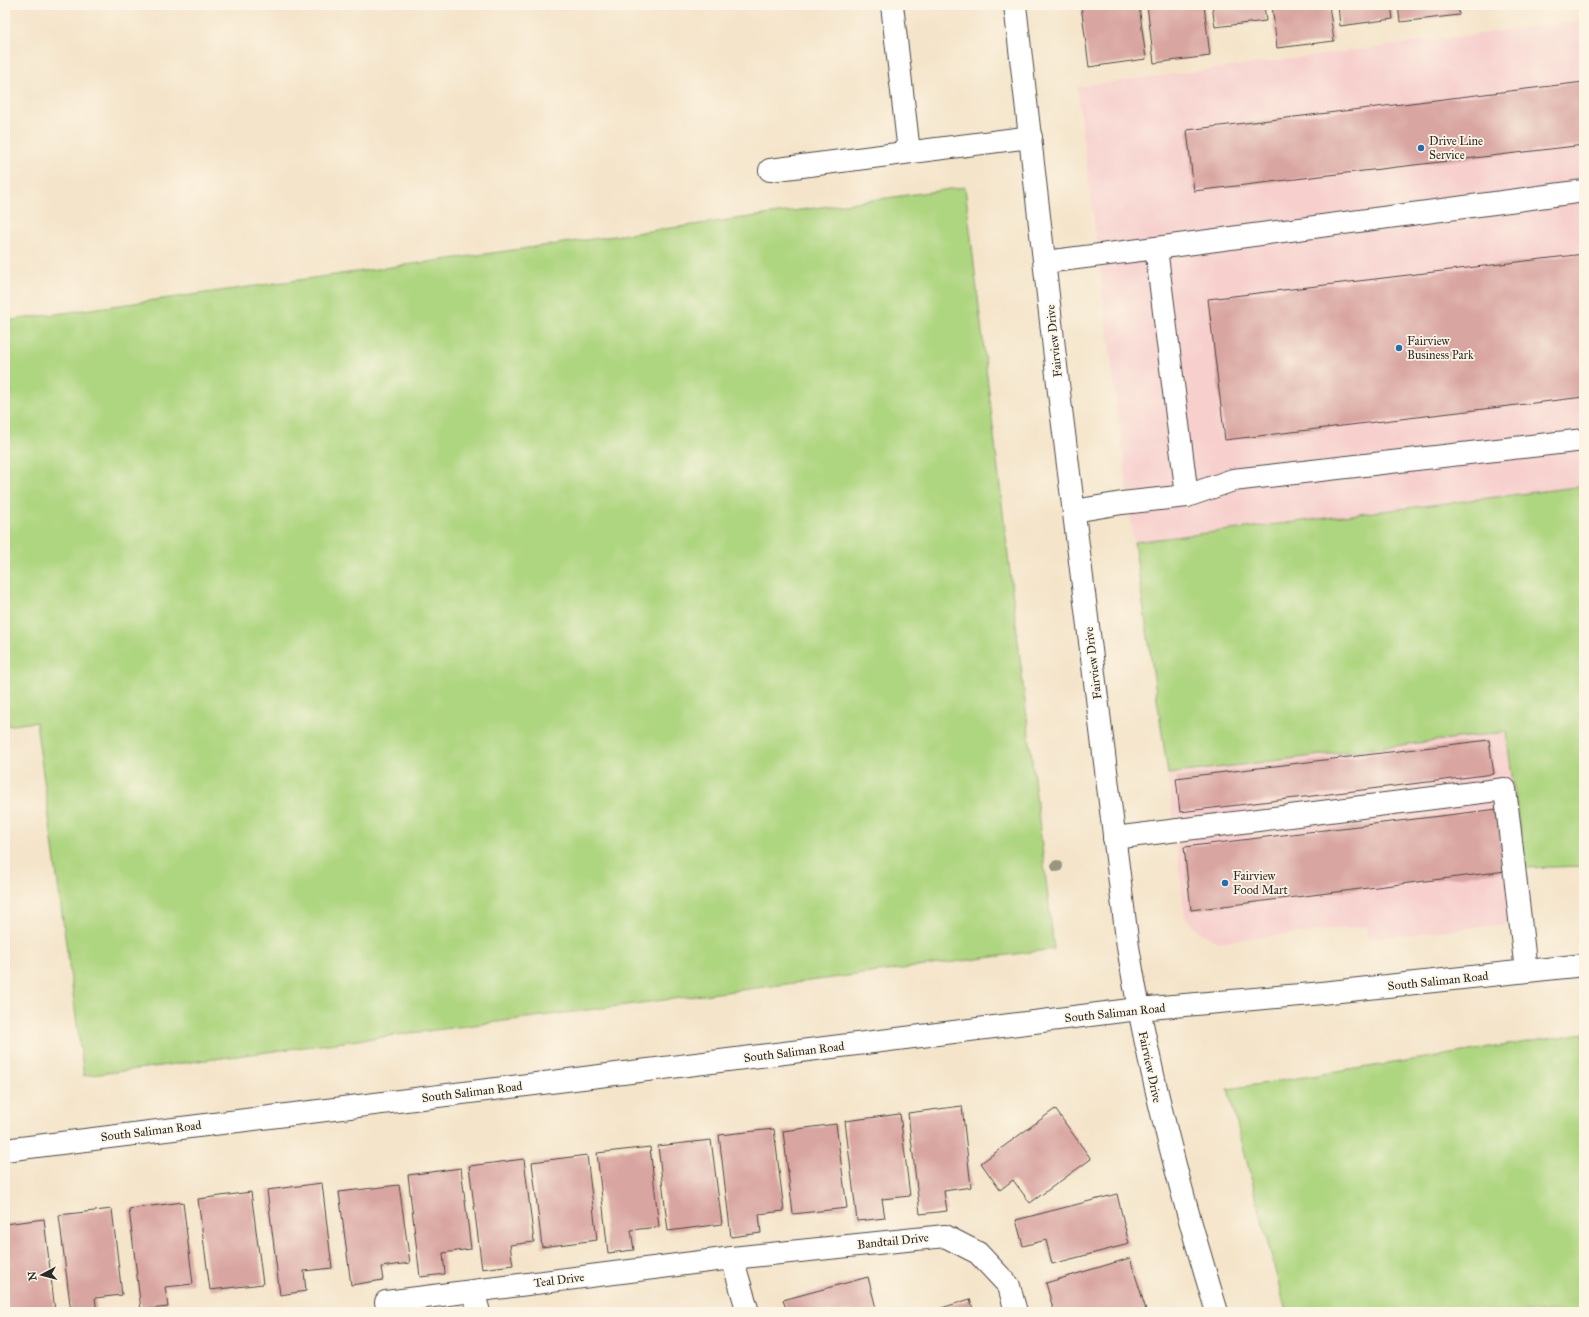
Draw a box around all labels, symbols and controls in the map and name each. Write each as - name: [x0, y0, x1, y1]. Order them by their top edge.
- place label: Drive Line Service: [1429, 134, 1483, 162]
- marker: Drive Line Service: [1416, 143, 1426, 153]
- street label: Fairview Drive: [1043, 304, 1065, 378]
- place label: Fairview Business Park: [1407, 334, 1474, 362]
- marker: Fairview Business Park: [1394, 343, 1404, 353]
- street label: Fairview Drive: [1082, 626, 1104, 700]
- place label: Fairview Food Mart: [1233, 869, 1288, 897]
- marker: Fairview Food Mart: [1220, 878, 1230, 888]
- street label: South Saliman Road: [1387, 969, 1489, 993]
- street label: South Saliman Road: [1064, 1001, 1166, 1025]
- street label: Fairview Drive: [1136, 1030, 1164, 1104]
- street label: South Saliman Road: [743, 1039, 845, 1065]
- street label: South Saliman Road: [421, 1079, 523, 1105]
- street label: South Saliman Road: [100, 1118, 202, 1144]
- street label: Bandtail Drive: [857, 1230, 929, 1252]
- north arrow: [22, 1255, 62, 1295]
- text: N: [25, 1270, 40, 1282]
- street label: Teal Drive: [533, 1270, 585, 1290]

